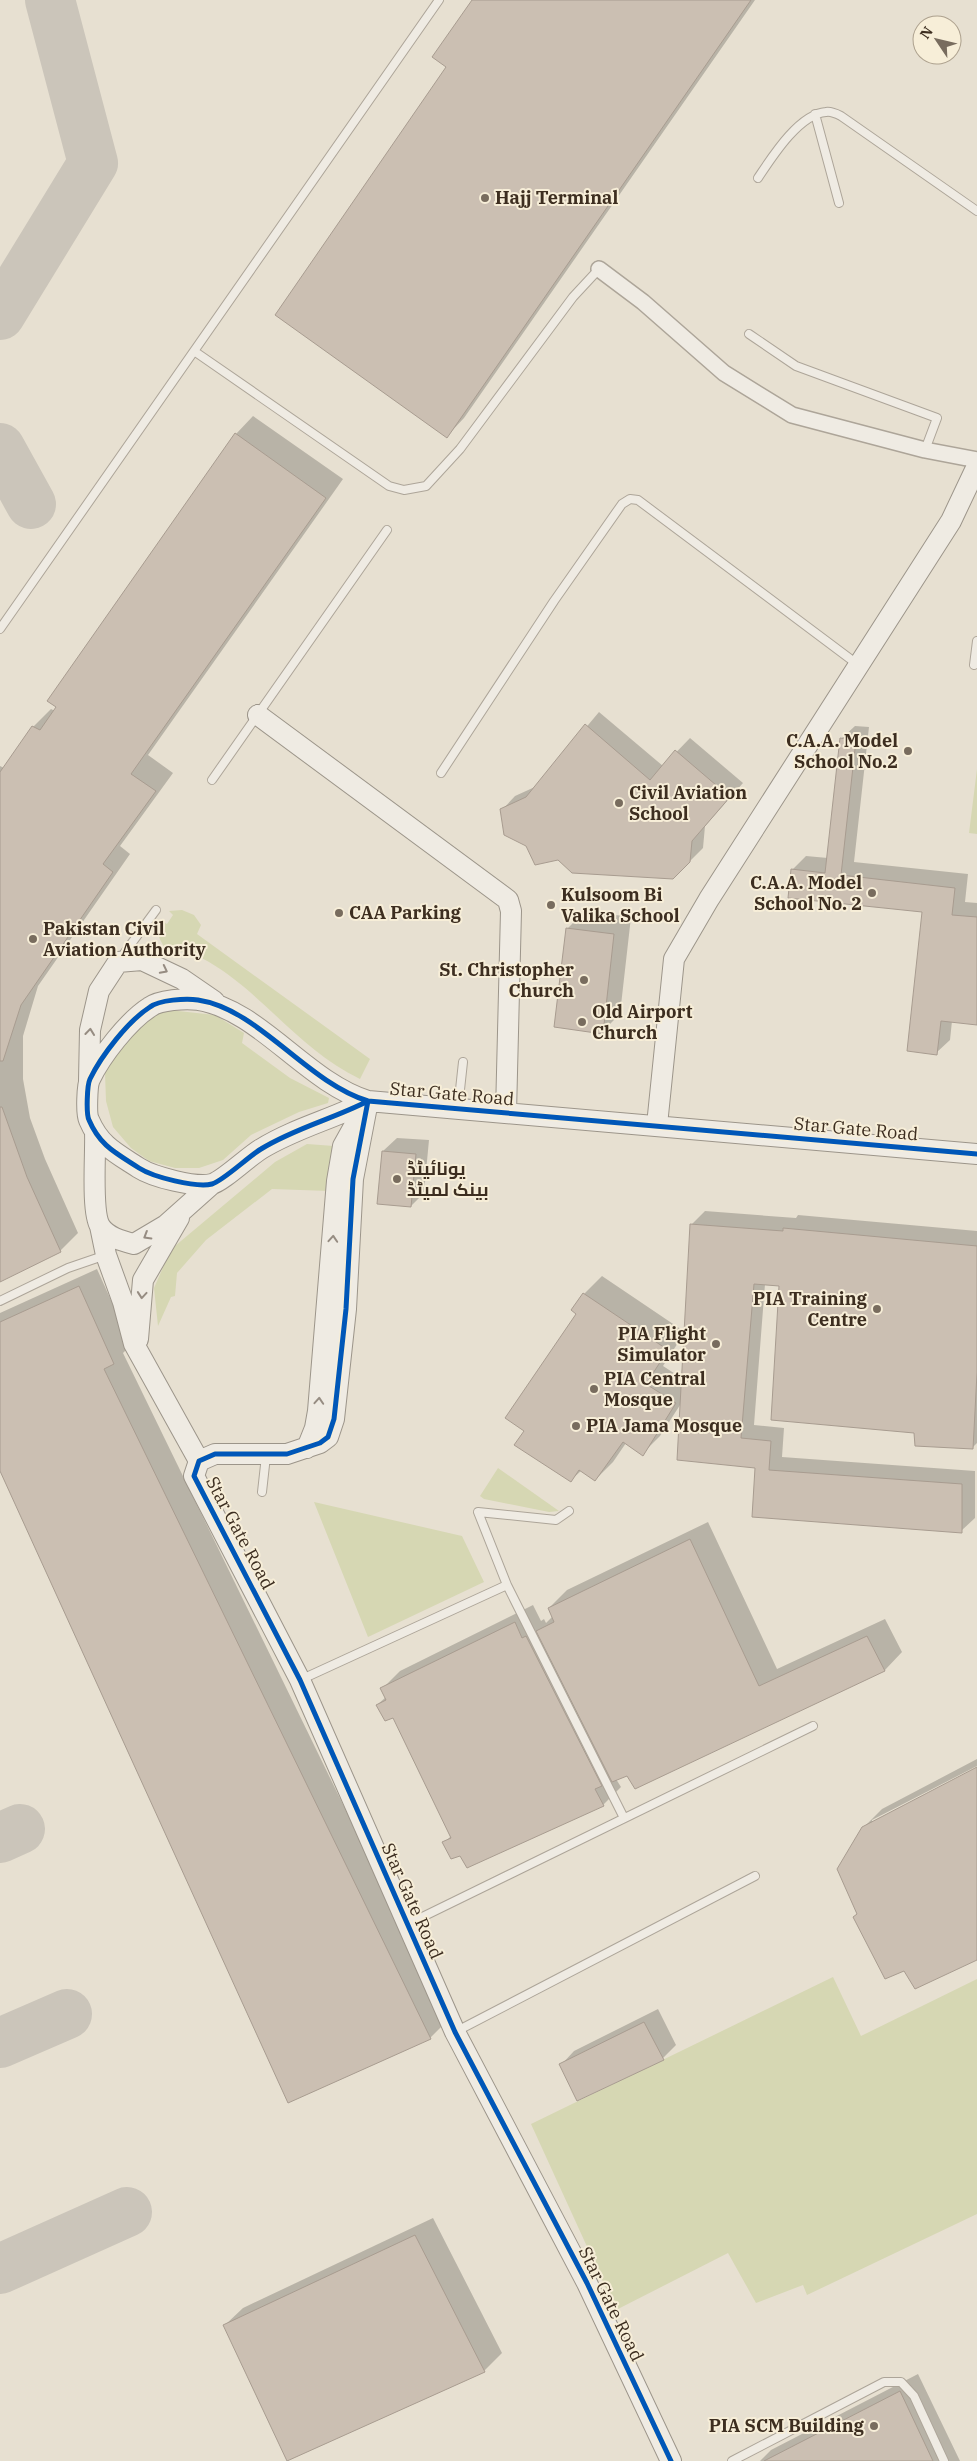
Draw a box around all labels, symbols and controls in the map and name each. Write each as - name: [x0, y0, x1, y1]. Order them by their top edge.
- north arrow: [912, 15, 962, 65]
- text: N: [916, 23, 937, 42]
- place label: Hajj Terminal: [495, 186, 618, 209]
- marker: Hajj Terminal: [479, 192, 491, 204]
- place label: C.A.A. Model School No.2: [786, 729, 898, 773]
- marker: C.A.A. Model School No.2: [902, 745, 914, 757]
- place label: Civil Aviation School: [629, 781, 747, 825]
- marker: Civil Aviation School: [613, 797, 625, 809]
- place label: C.A.A. Model School No. 2: [750, 871, 862, 915]
- place label: Kulsoom Bi Valika School: [561, 883, 680, 927]
- marker: C.A.A. Model School No. 2: [866, 887, 878, 899]
- marker: Kulsoom Bi Valika School: [545, 899, 557, 911]
- place label: CAA Parking: [349, 901, 462, 924]
- marker: CAA Parking: [333, 907, 345, 919]
- place label: Pakistan Civil Aviation Authority: [43, 917, 207, 961]
- marker: Pakistan Civil Aviation Authority: [27, 933, 39, 945]
- place label: St. Christopher Church: [439, 958, 574, 1002]
- one-way arrow: [159, 963, 168, 974]
- marker: St. Christopher Church: [578, 974, 590, 986]
- place label: Old Airport Church: [592, 1000, 693, 1044]
- marker: Old Airport Church: [576, 1016, 588, 1028]
- one-way arrow: [85, 1028, 96, 1036]
- street label: Star Gate Road: [389, 1077, 515, 1110]
- street label: Star Gate Road: [793, 1112, 919, 1145]
- place label: یونائیٹڈ بینک لمیٹڈ: [407, 1157, 489, 1201]
- marker: یونائیٹڈ بینک لمیٹڈ: [391, 1173, 403, 1185]
- one-way arrow: [143, 1229, 152, 1239]
- one-way arrow: [327, 1235, 338, 1243]
- place label: PIA Training Centre: [753, 1287, 868, 1331]
- one-way arrow: [136, 1291, 147, 1299]
- marker: PIA Training Centre: [871, 1303, 883, 1315]
- place label: PIA Flight Simulator: [617, 1322, 706, 1366]
- marker: PIA Flight Simulator: [710, 1338, 722, 1350]
- place label: PIA Central Mosque: [604, 1367, 706, 1411]
- marker: PIA Central Mosque: [588, 1383, 600, 1395]
- one-way arrow: [314, 1397, 325, 1405]
- place label: PIA Jama Mosque: [586, 1414, 742, 1437]
- marker: PIA Jama Mosque: [570, 1420, 582, 1432]
- street label: Star Gate Road: [201, 1472, 280, 1593]
- street label: Star Gate Road: [377, 1839, 448, 1963]
- street label: Star Gate Road: [574, 2243, 649, 2365]
- place label: PIA SCM Building: [709, 2414, 865, 2437]
- marker: PIA SCM Building: [868, 2420, 880, 2432]

